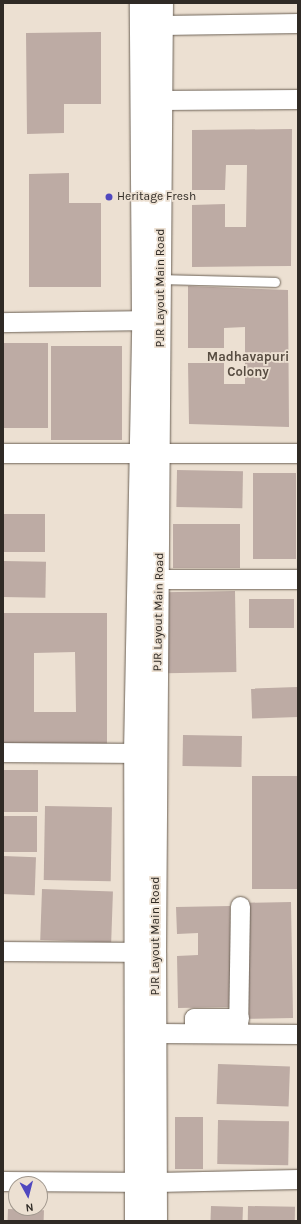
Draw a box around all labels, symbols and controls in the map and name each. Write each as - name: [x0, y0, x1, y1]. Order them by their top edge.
- place label: Heritage Fresh: [117, 190, 196, 204]
- marker: Heritage Fresh: [104, 192, 114, 202]
- street label: PJR Layout Main Road: [154, 229, 168, 347]
- district label: Madhavapuri Colony: [207, 350, 289, 381]
- street label: PJR Layout Main Road: [151, 553, 167, 671]
- street label: PJR Layout Main Road: [149, 877, 163, 995]
- north arrow: [8, 1176, 48, 1216]
- text: N: [25, 1200, 34, 1214]

